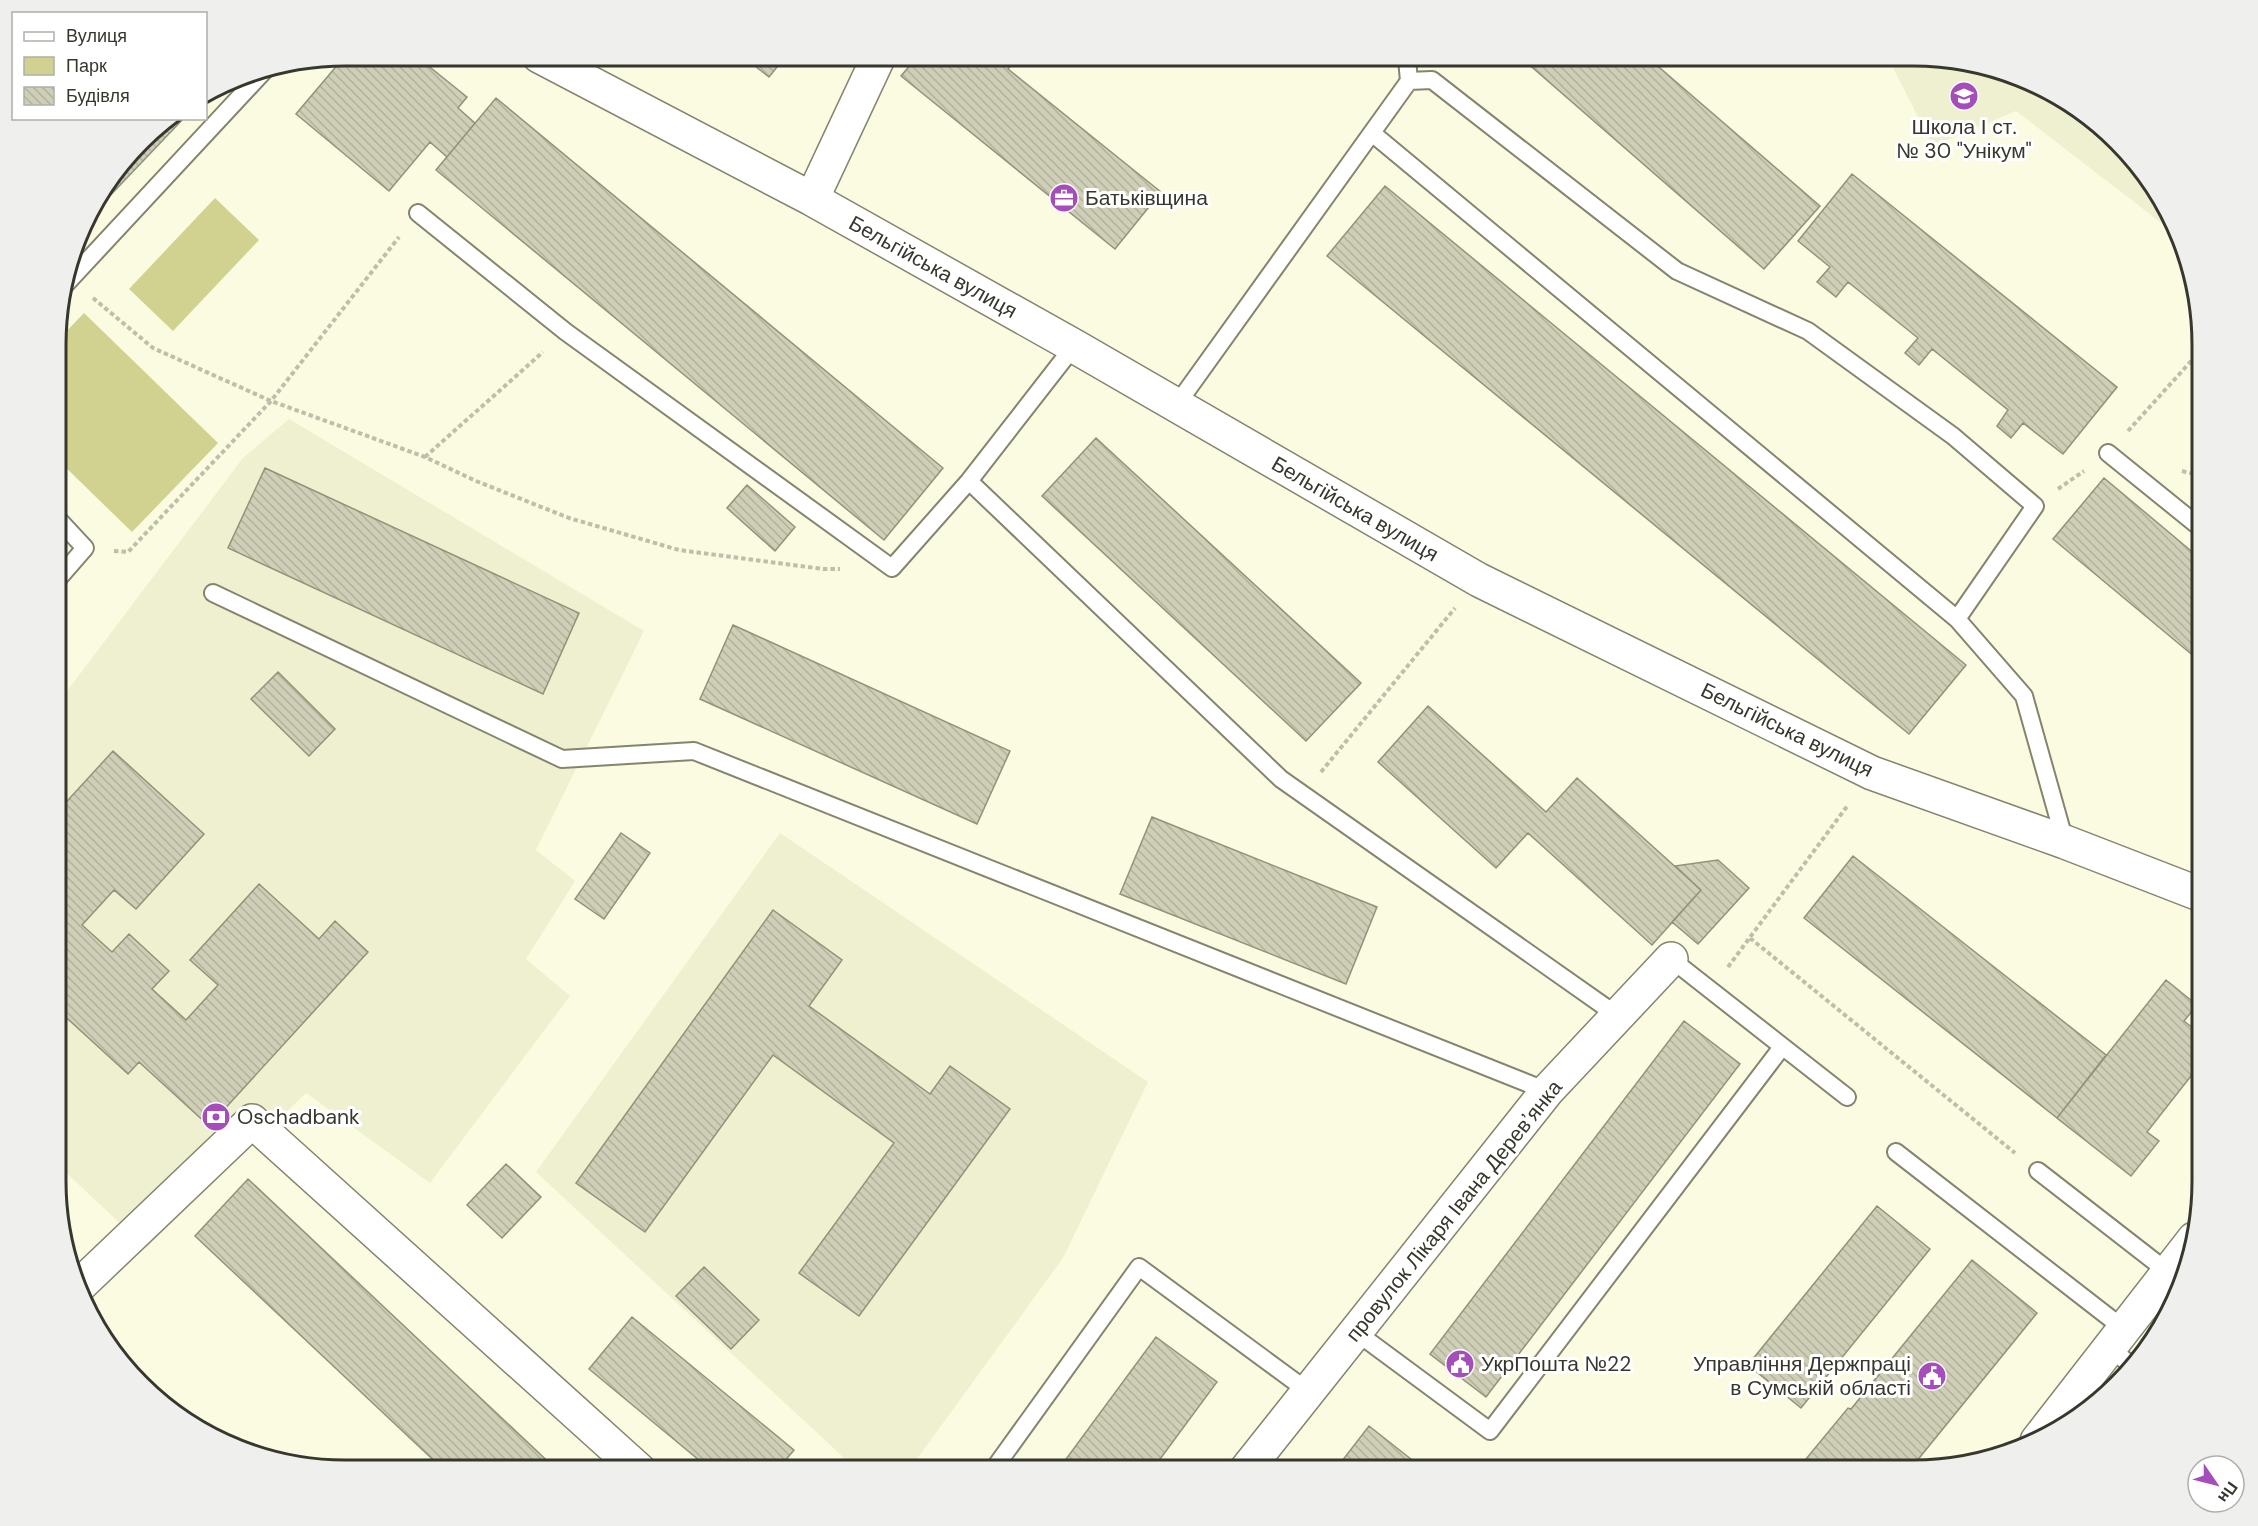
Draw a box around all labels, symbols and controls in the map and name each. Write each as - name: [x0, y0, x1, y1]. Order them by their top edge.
- legend: [12, 12, 207, 120]
- text: Вулиця: [66, 24, 127, 48]
- text: Парк: [66, 54, 107, 78]
- school or university icon: Школа І ст. № 30 "Унікум": [1948, 80, 1980, 112]
- text: Будівля: [66, 84, 130, 108]
- place label: Школа І ст. № 30 "Унікум": [1896, 113, 2032, 165]
- office icon: Батьківщина: [1048, 182, 1080, 214]
- place label: Батьківщина: [1085, 184, 1208, 212]
- street label: Бельгійська вулиця: [844, 209, 1022, 325]
- street label: Бельгійська вулиця: [1266, 450, 1444, 568]
- street label: Бельгійська вулиця: [1696, 676, 1878, 784]
- street label: провулок Лікаря Івана Деревʼянка: [1340, 1074, 1569, 1348]
- bank icon: Oschadbank: [200, 1101, 232, 1133]
- place label: Oschadbank: [237, 1103, 360, 1131]
- public building icon: УкрПошта №22: [1444, 1348, 1476, 1380]
- place label: УкрПошта №22: [1481, 1350, 1631, 1378]
- place label: Управління Держпраці в Сумській області: [1693, 1350, 1911, 1402]
- public building icon: Управління Держпраці в Сумській області: [1916, 1360, 1948, 1392]
- north arrow: [2186, 1454, 2246, 1514]
- text: Пн: [2213, 1478, 2243, 1507]

